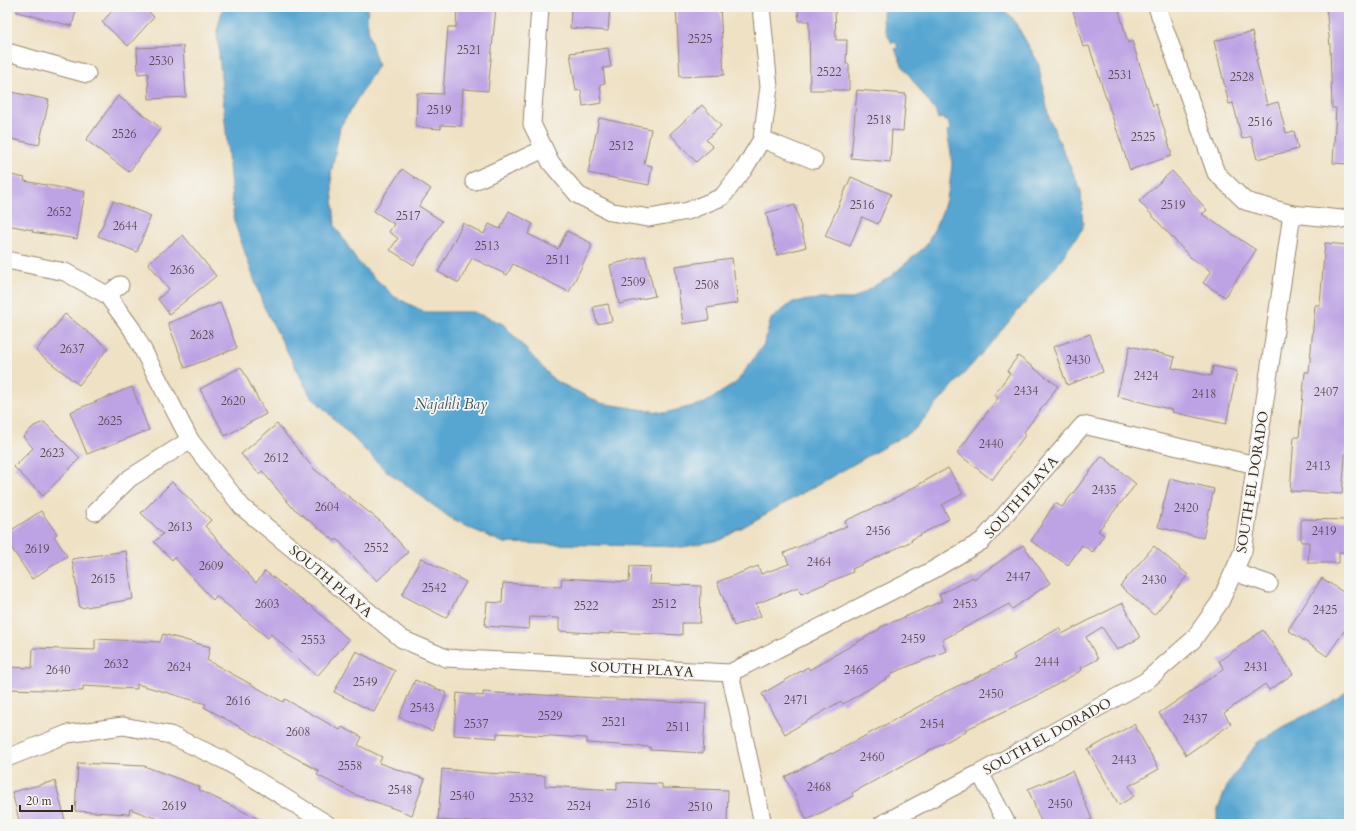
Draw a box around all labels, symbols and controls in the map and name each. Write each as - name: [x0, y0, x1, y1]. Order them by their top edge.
- house number: 2525: [688, 31, 712, 47]
- house number: 2521: [457, 42, 481, 58]
- house number: 2530: [149, 53, 173, 69]
- house number: 2522: [817, 64, 841, 80]
- house number: 2531: [1108, 67, 1132, 83]
- house number: 2528: [1230, 69, 1254, 85]
- house number: 2519: [427, 102, 451, 118]
- house number: 2518: [867, 112, 891, 128]
- house number: 2516: [1248, 114, 1272, 130]
- house number: 2526: [112, 126, 136, 142]
- house number: 2525: [1131, 129, 1155, 145]
- house number: 2512: [609, 138, 633, 154]
- house number: 2516: [850, 197, 874, 213]
- house number: 2519: [1161, 197, 1185, 213]
- house number: 2652: [47, 204, 71, 220]
- house number: 2517: [396, 208, 420, 224]
- house number: 2644: [113, 218, 137, 234]
- house number: 2513: [475, 238, 499, 254]
- house number: 2511: [546, 252, 570, 268]
- house number: 2636: [170, 262, 194, 278]
- house number: 2509: [621, 274, 645, 290]
- house number: 2508: [695, 277, 719, 293]
- house number: 2628: [190, 327, 214, 343]
- house number: 2637: [60, 341, 84, 357]
- house number: 2430: [1066, 352, 1090, 368]
- house number: 2424: [1134, 368, 1158, 384]
- house number: 2434: [1014, 383, 1038, 399]
- house number: 2407: [1314, 384, 1338, 400]
- house number: 2418: [1192, 386, 1216, 402]
- house number: 2620: [221, 393, 245, 409]
- water label: Najahli Bay: [415, 394, 488, 414]
- street label: SOUTH EL DORADO: [1232, 410, 1273, 555]
- house number: 2625: [98, 413, 122, 429]
- house number: 2440: [979, 436, 1003, 452]
- house number: 2623: [40, 445, 64, 461]
- house number: 2612: [264, 450, 288, 466]
- street label: SOUTH PLAYA: [980, 452, 1062, 543]
- house number: 2413: [1306, 458, 1330, 474]
- house number: 2435: [1092, 482, 1116, 498]
- house number: 2604: [315, 499, 339, 515]
- house number: 2420: [1174, 500, 1198, 516]
- house number: 2613: [168, 519, 192, 535]
- house number: 2456: [866, 523, 890, 539]
- house number: 2419: [1312, 523, 1336, 539]
- house number: 2552: [364, 540, 388, 556]
- house number: 2619: [25, 541, 49, 557]
- street label: SOUTH PLAYA: [285, 541, 376, 622]
- house number: 2464: [807, 554, 831, 570]
- house number: 2609: [199, 558, 223, 574]
- house number: 2447: [1006, 569, 1030, 585]
- house number: 2615: [91, 571, 115, 587]
- house number: 2430: [1142, 572, 1166, 588]
- house number: 2542: [422, 580, 446, 596]
- house number: 2603: [255, 596, 279, 612]
- house number: 2512: [652, 596, 676, 612]
- house number: 2453: [953, 596, 977, 612]
- house number: 2522: [574, 598, 598, 614]
- house number: 2425: [1313, 602, 1337, 618]
- house number: 2459: [901, 631, 925, 647]
- house number: 2553: [301, 632, 325, 648]
- house number: 2444: [1035, 654, 1059, 670]
- house number: 2632: [104, 656, 128, 672]
- street label: SOUTH PLAYA: [590, 657, 694, 682]
- house number: 2624: [167, 659, 191, 675]
- house number: 2431: [1244, 659, 1268, 675]
- house number: 2640: [46, 662, 70, 678]
- house number: 2465: [844, 662, 868, 678]
- house number: 2549: [353, 674, 377, 690]
- house number: 2450: [979, 686, 1003, 702]
- house number: 2471: [784, 692, 808, 708]
- house number: 2616: [226, 693, 250, 709]
- street label: SOUTH EL DORADO: [980, 693, 1115, 780]
- house number: 2543: [410, 700, 434, 716]
- house number: 2529: [538, 708, 562, 724]
- house number: 2437: [1183, 711, 1207, 727]
- house number: 2521: [602, 714, 626, 730]
- house number: 2537: [464, 716, 488, 732]
- house number: 2454: [920, 716, 944, 732]
- house number: 2511: [666, 719, 690, 735]
- house number: 2608: [286, 724, 310, 740]
- house number: 2460: [860, 749, 884, 765]
- house number: 2443: [1112, 752, 1136, 768]
- house number: 2558: [338, 758, 362, 774]
- house number: 2468: [807, 779, 831, 795]
- house number: 2548: [388, 782, 412, 798]
- scale bar: [20, 787, 72, 813]
- house number: 2540: [450, 788, 474, 804]
- house number: 2532: [509, 790, 533, 806]
- text: 20 m: [26, 793, 53, 809]
- house number: 2516: [626, 796, 650, 812]
- house number: 2450: [1048, 796, 1072, 812]
- house number: 2619: [162, 798, 186, 814]
- house number: 2524: [567, 798, 591, 814]
- house number: 2510: [688, 799, 712, 815]

